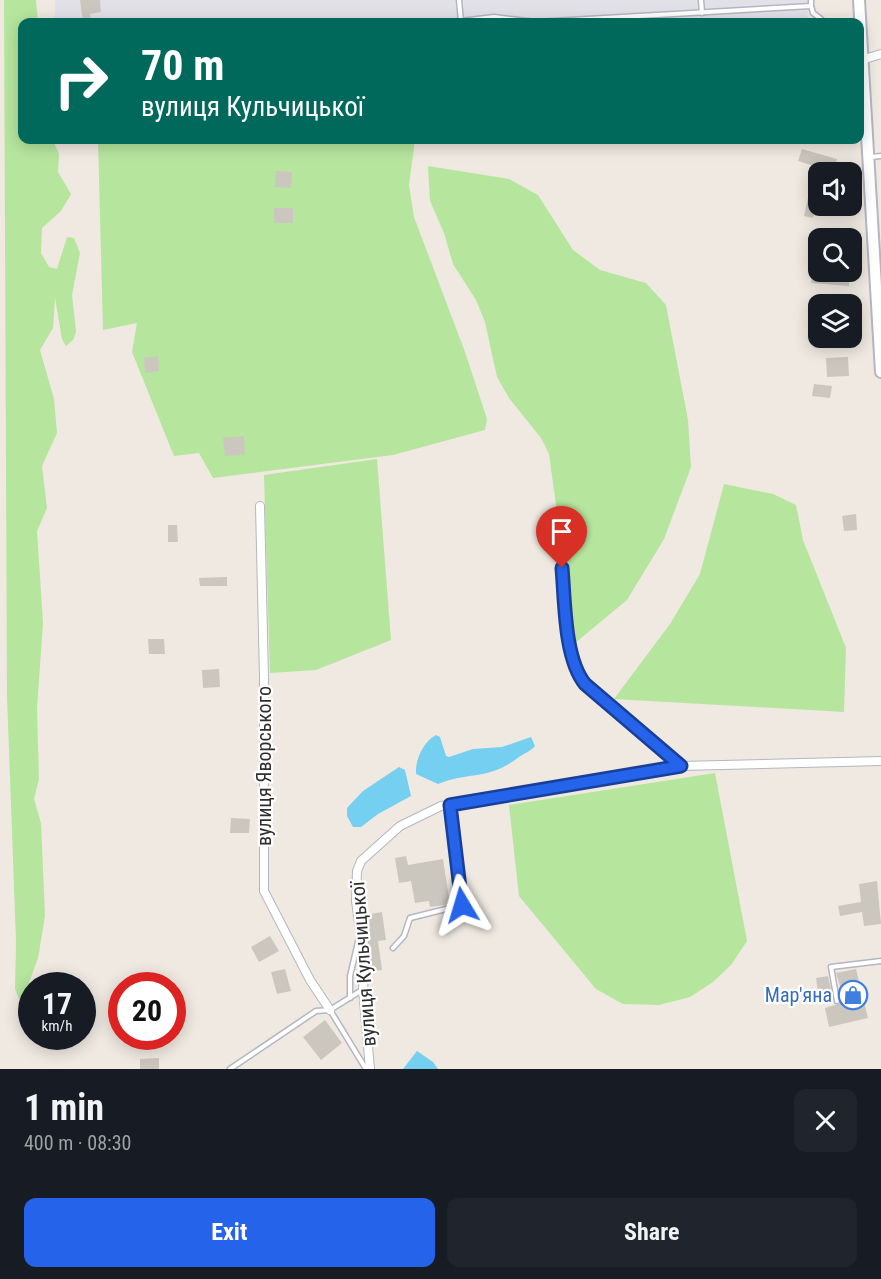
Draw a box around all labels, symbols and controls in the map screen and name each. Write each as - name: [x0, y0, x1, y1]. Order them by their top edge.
- text: 70 m: [141, 41, 224, 90]
- icon: right: [42, 42, 120, 120]
- text: вулиця Кульчицької: [141, 91, 364, 123]
- map controls: [808, 162, 862, 348]
- button: sound: [808, 162, 862, 216]
- button: search: [808, 228, 862, 282]
- button: layers: [808, 294, 862, 348]
- pin: [536, 506, 587, 568]
- icon: arrive: [545, 515, 578, 548]
- street label: вулиця Яворського: [252, 686, 276, 846]
- position arrow: [430, 873, 494, 937]
- street label: вулиця Кульчицької: [345, 879, 381, 1047]
- speed limit sign: 20: [108, 972, 186, 1050]
- shop icon: Мар'яна: [837, 979, 869, 1011]
- place label: Мар'яна: [765, 983, 832, 1007]
- text: 17: [42, 986, 72, 1021]
- text: km/h: [42, 1017, 72, 1035]
- text: 1 min: [24, 1087, 104, 1129]
- button: close: [794, 1089, 857, 1152]
- text: 400 m · 08:30: [24, 1131, 131, 1155]
- button: Exit: [24, 1198, 435, 1267]
- button: Share: [447, 1198, 857, 1267]

